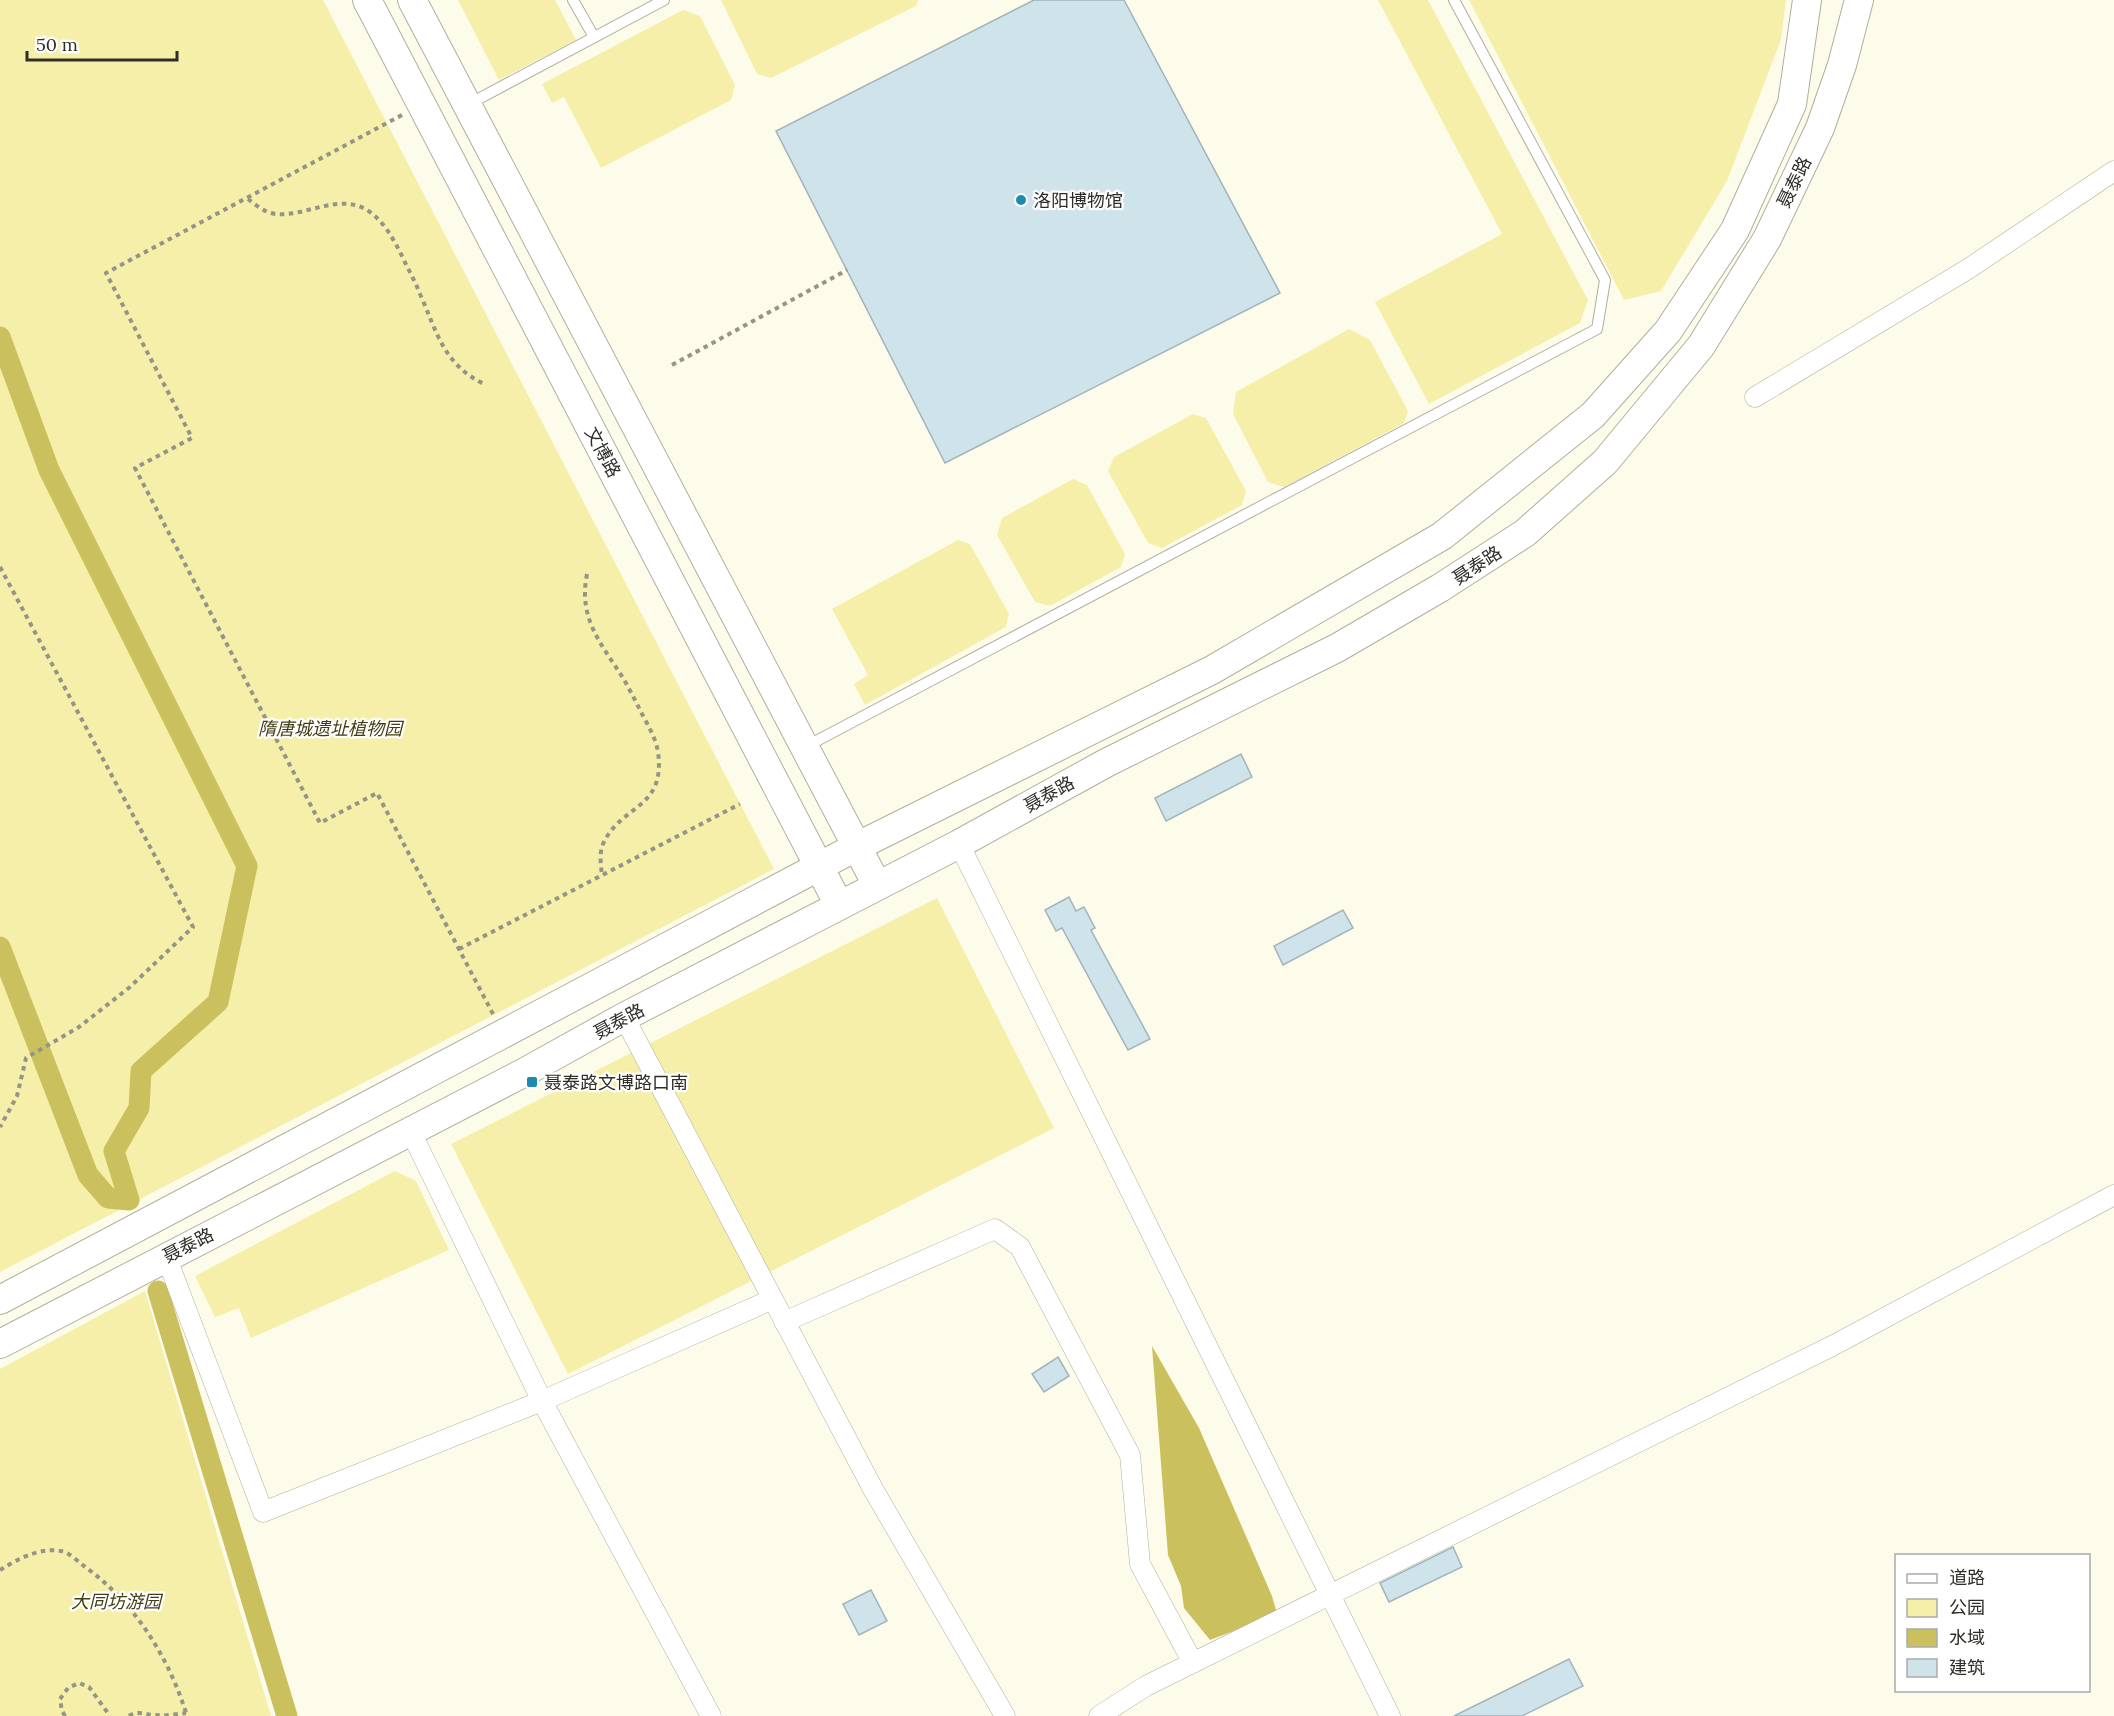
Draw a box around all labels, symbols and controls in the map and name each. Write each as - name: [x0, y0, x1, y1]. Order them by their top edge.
- scale bar: [27, 24, 177, 62]
- text: 50 m: [36, 33, 78, 56]
- street label: 聂泰路: [1772, 153, 1816, 211]
- place label: 洛阳博物馆: [1033, 189, 1123, 212]
- marker: 洛阳博物馆: [1014, 193, 1028, 207]
- street label: 文博路: [580, 423, 626, 481]
- street label: 聂泰路: [1448, 541, 1506, 589]
- park label: 隋唐城遗址植物园: [258, 717, 405, 740]
- street label: 聂泰路: [1020, 771, 1078, 817]
- street label: 聂泰路: [590, 998, 648, 1044]
- place label: 聂泰路文博路口南: [544, 1071, 688, 1094]
- marker: 聂泰路文博路口南: [525, 1075, 539, 1089]
- street label: 聂泰路: [159, 1222, 217, 1268]
- legend: [1895, 1554, 2090, 1692]
- text: 道路: [1949, 1566, 1985, 1589]
- park label: 大同坊游园: [71, 1590, 164, 1613]
- text: 公园: [1949, 1596, 1985, 1619]
- text: 水域: [1949, 1626, 1985, 1649]
- text: 建筑: [1949, 1656, 1985, 1679]

